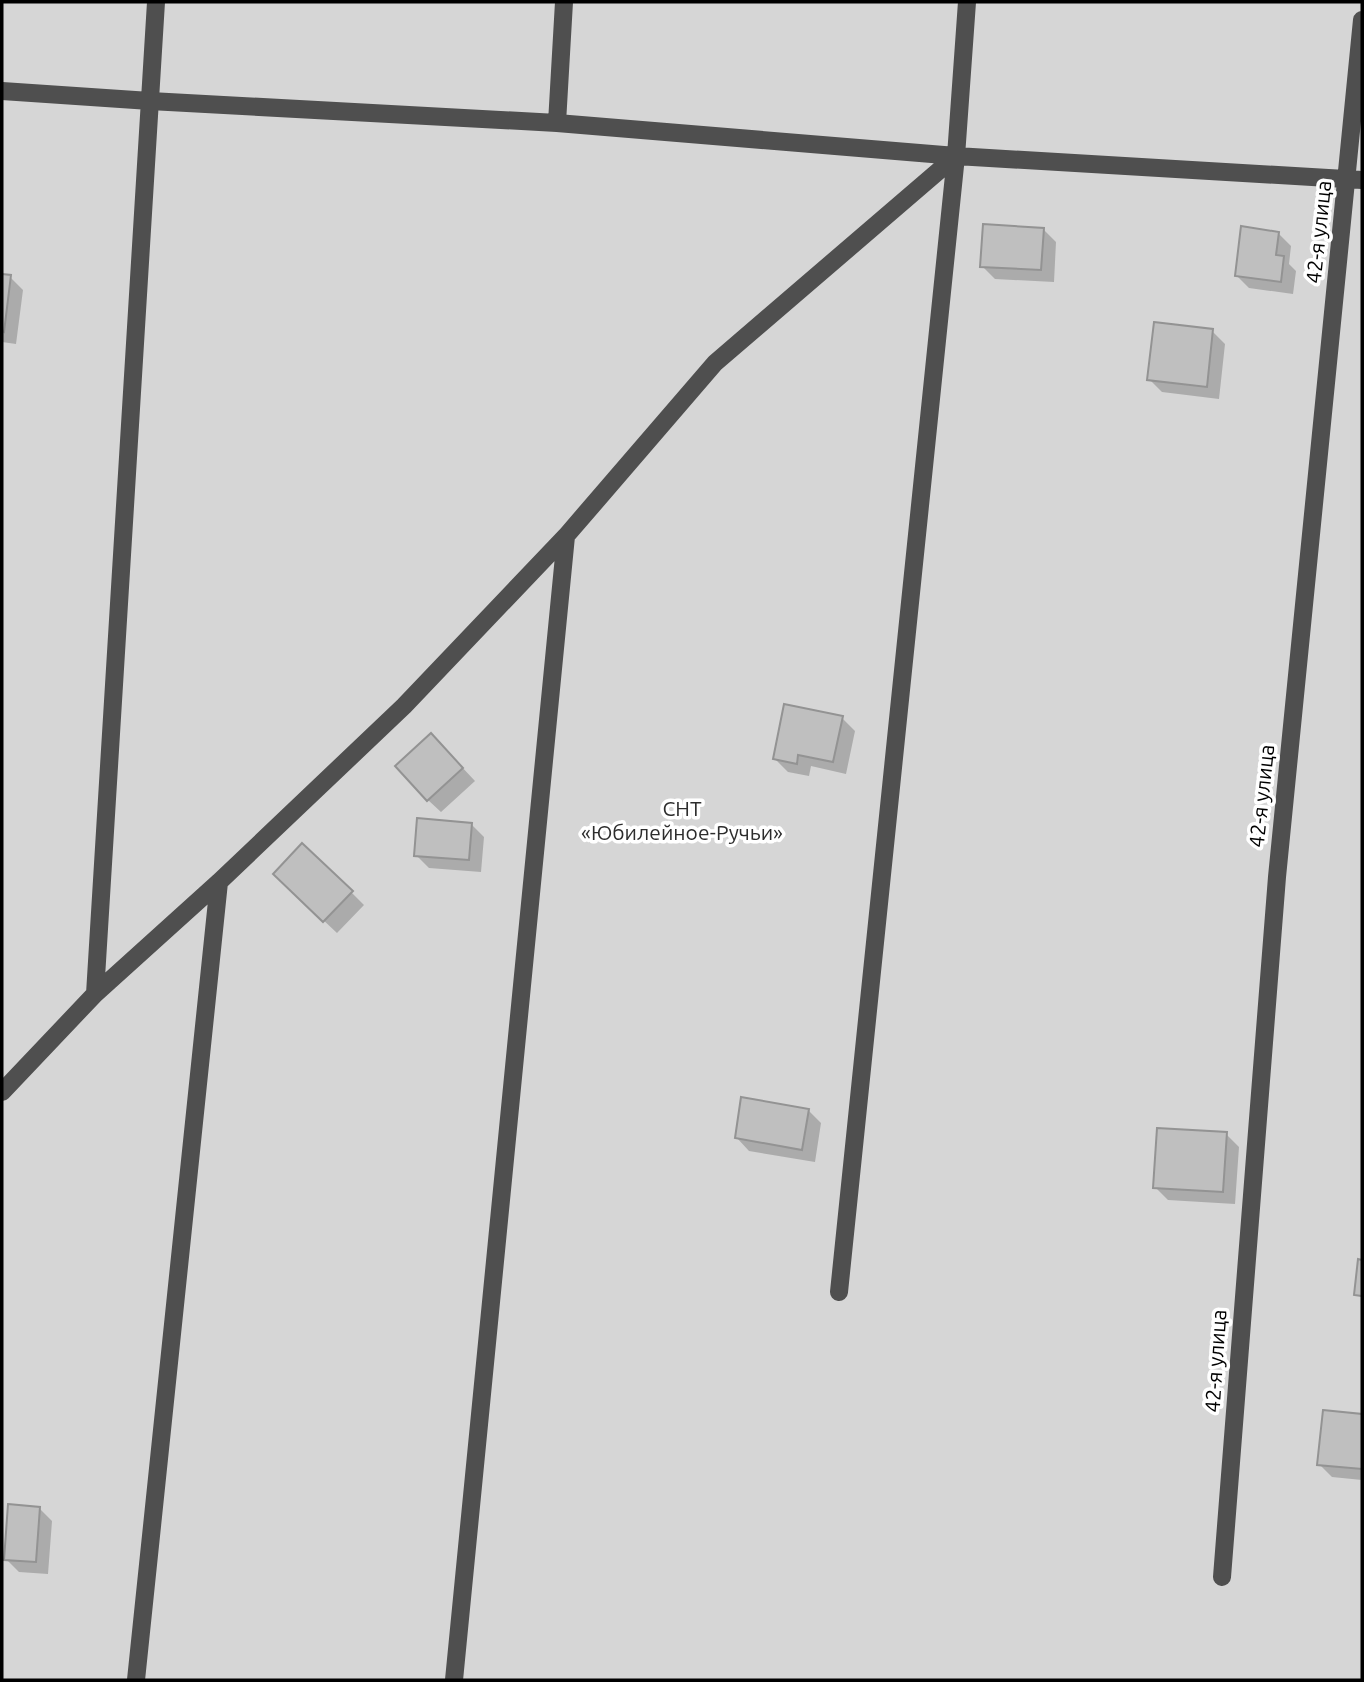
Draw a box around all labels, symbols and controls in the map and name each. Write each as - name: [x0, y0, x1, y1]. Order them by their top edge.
- street label: 42-я улица: [1301, 179, 1335, 285]
- street label: 42-я улица: [1244, 743, 1278, 849]
- park label: СНТ «Юбилейное-Ручьи»: [581, 796, 783, 844]
- street label: 42-я улица: [1199, 1309, 1231, 1413]

